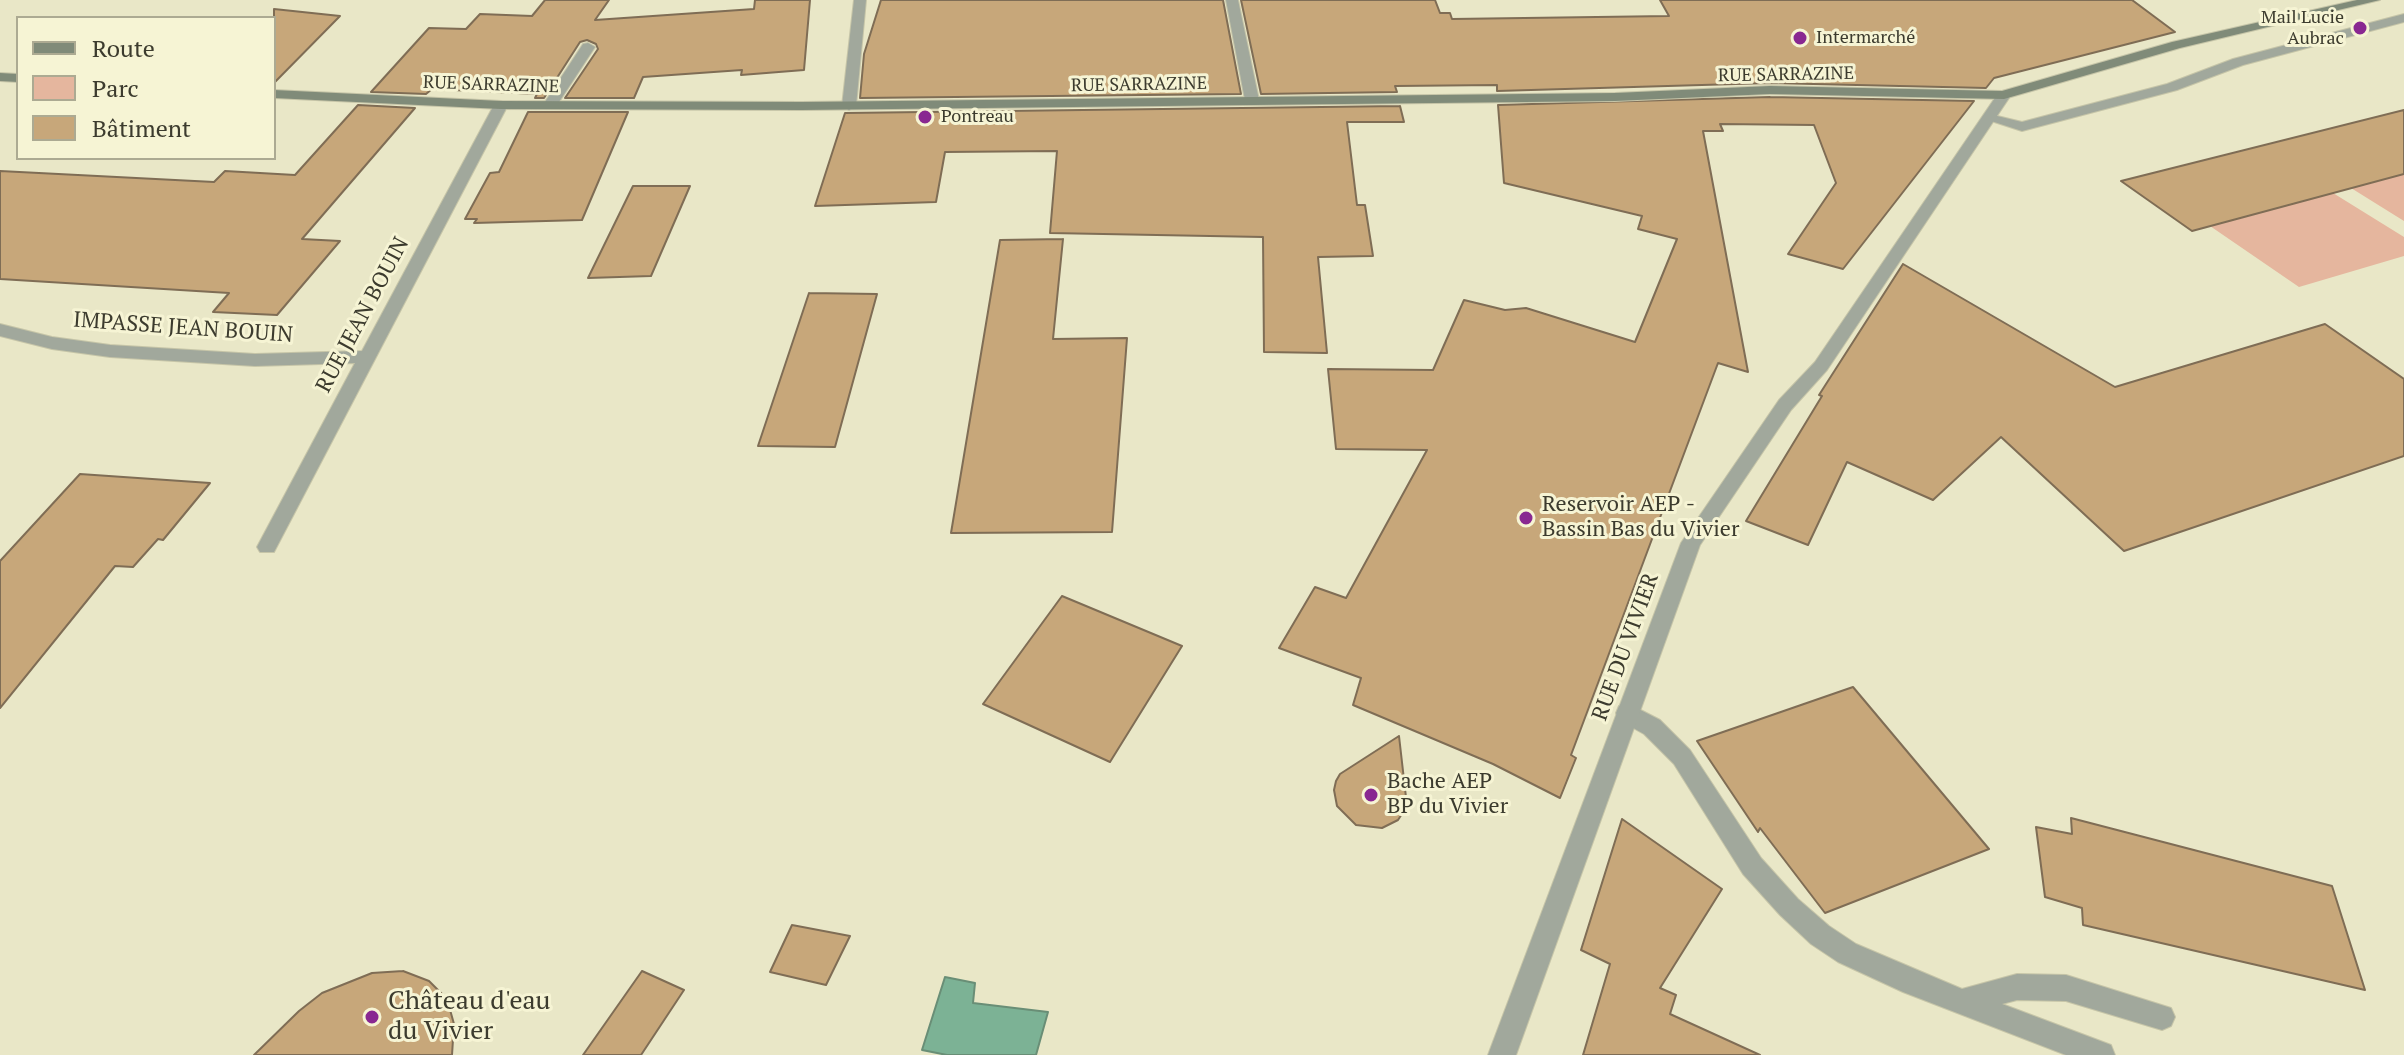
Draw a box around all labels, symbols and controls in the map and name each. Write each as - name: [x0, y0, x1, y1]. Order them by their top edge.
- place label: Mail Lucie Aubrac: [2261, 7, 2344, 50]
- legend: [16, 16, 276, 160]
- marker: Mail Lucie Aubrac: [2351, 19, 2369, 37]
- place label: Intermarché: [1816, 27, 1915, 49]
- marker: Intermarché: [1791, 29, 1809, 47]
- text: Route: [92, 32, 155, 64]
- street label: RUE SARRAZINE: [1718, 63, 1854, 87]
- text: Parc: [92, 72, 139, 104]
- street label: RUE SARRAZINE: [423, 72, 559, 98]
- street label: RUE SARRAZINE: [1071, 73, 1207, 97]
- place label: Pontreau: [941, 106, 1014, 128]
- marker: Pontreau: [916, 108, 934, 126]
- text: Bâtiment: [92, 112, 191, 144]
- street label: RUE JEAN BOUIN: [311, 233, 415, 397]
- street label: IMPASSE JEAN BOUIN: [72, 307, 294, 349]
- place label: Reservoir AEP - Bassin Bas du Vivier: [1542, 492, 1739, 544]
- marker: Reservoir AEP - Bassin Bas du Vivier: [1517, 509, 1535, 527]
- street label: RUE DU VIVIER: [1587, 570, 1665, 724]
- place label: Bache AEP BP du Vivier: [1387, 769, 1508, 820]
- marker: Bache AEP BP du Vivier: [1362, 786, 1380, 804]
- place label: Château d'eau du Vivier: [388, 986, 551, 1048]
- marker: Château d'eau du Vivier: [363, 1008, 381, 1026]

